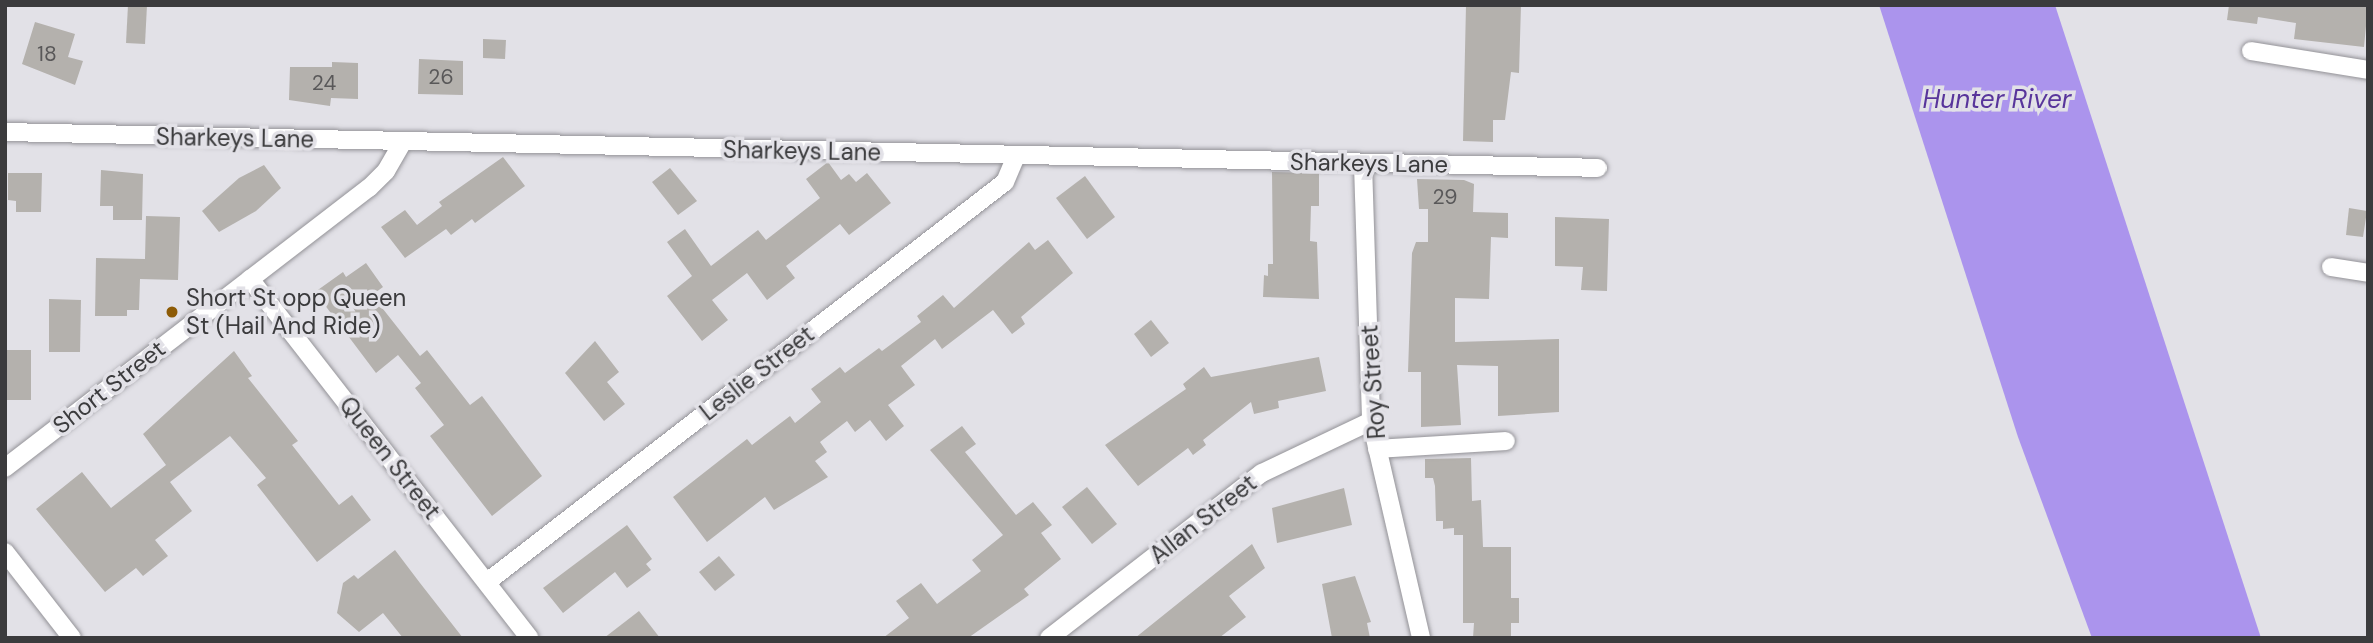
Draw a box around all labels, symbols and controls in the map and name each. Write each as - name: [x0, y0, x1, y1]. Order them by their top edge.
- house number: 18: [37, 41, 57, 67]
- house number: 26: [428, 64, 454, 90]
- house number: 24: [312, 70, 336, 96]
- water label: Hunter River: [1923, 84, 2071, 116]
- street label: Sharkeys Lane: [156, 122, 314, 154]
- street label: Sharkeys Lane: [723, 135, 881, 167]
- street label: Sharkeys Lane: [1290, 147, 1448, 179]
- house number: 29: [1432, 184, 1458, 210]
- place label: Short St opp Queen St (Hail And Ride): [186, 284, 406, 340]
- marker: Short St opp Queen St (Hail And Ride): [164, 304, 180, 320]
- street label: Leslie Street: [694, 319, 820, 427]
- street label: Roy Street: [1355, 324, 1391, 440]
- street label: Short Street: [47, 334, 171, 440]
- street label: Queen Street: [333, 391, 447, 525]
- street label: Allan Street: [1144, 468, 1262, 570]

